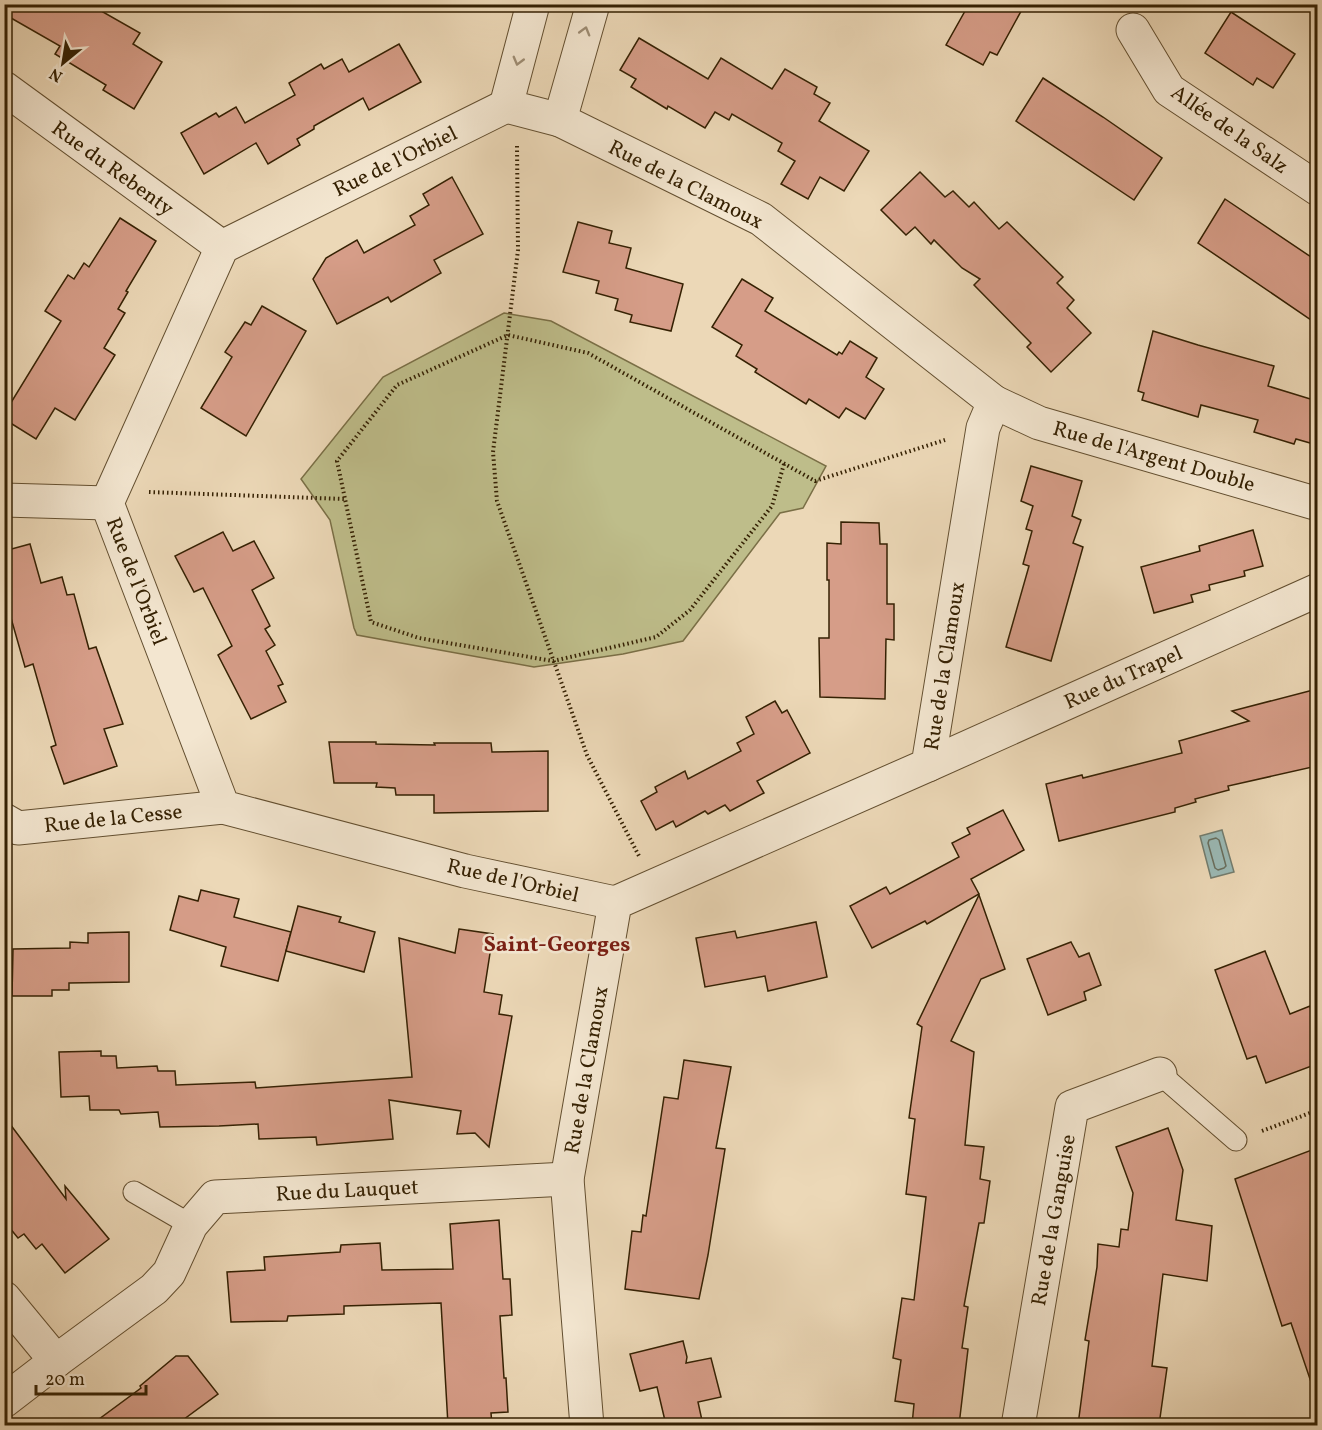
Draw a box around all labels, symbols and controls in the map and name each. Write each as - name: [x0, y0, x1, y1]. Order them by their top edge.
- one-way arrow: [578, 26, 590, 37]
- north arrow: [33, 33, 93, 93]
- one-way arrow: [512, 56, 525, 66]
- text: N: [46, 62, 67, 87]
- street label: Allée de la Salz: [1165, 79, 1294, 181]
- street label: Rue du Rebenty: [45, 115, 180, 224]
- street label: Rue de l'Orbiel: [329, 120, 463, 205]
- street label: Rue de la Clamoux: [603, 134, 768, 237]
- street label: Rue de l'Argent Double: [1049, 415, 1258, 500]
- street label: Rue de l'Orbiel: [98, 513, 173, 650]
- street label: Rue de la Clamoux: [918, 580, 973, 753]
- street label: Rue du Trapel: [1060, 639, 1187, 717]
- street label: Rue de la Cesse: [43, 798, 184, 841]
- street label: Rue de l'Orbiel: [444, 852, 582, 911]
- district label: Saint-Georges: [484, 930, 631, 961]
- street label: Rue de la Clamoux: [558, 984, 617, 1157]
- street label: Rue de la Ganguise: [1025, 1132, 1084, 1308]
- street label: Rue du Lauquet: [275, 1173, 419, 1210]
- scale bar: [36, 1358, 146, 1396]
- text: 20 m: [45, 1368, 85, 1393]

